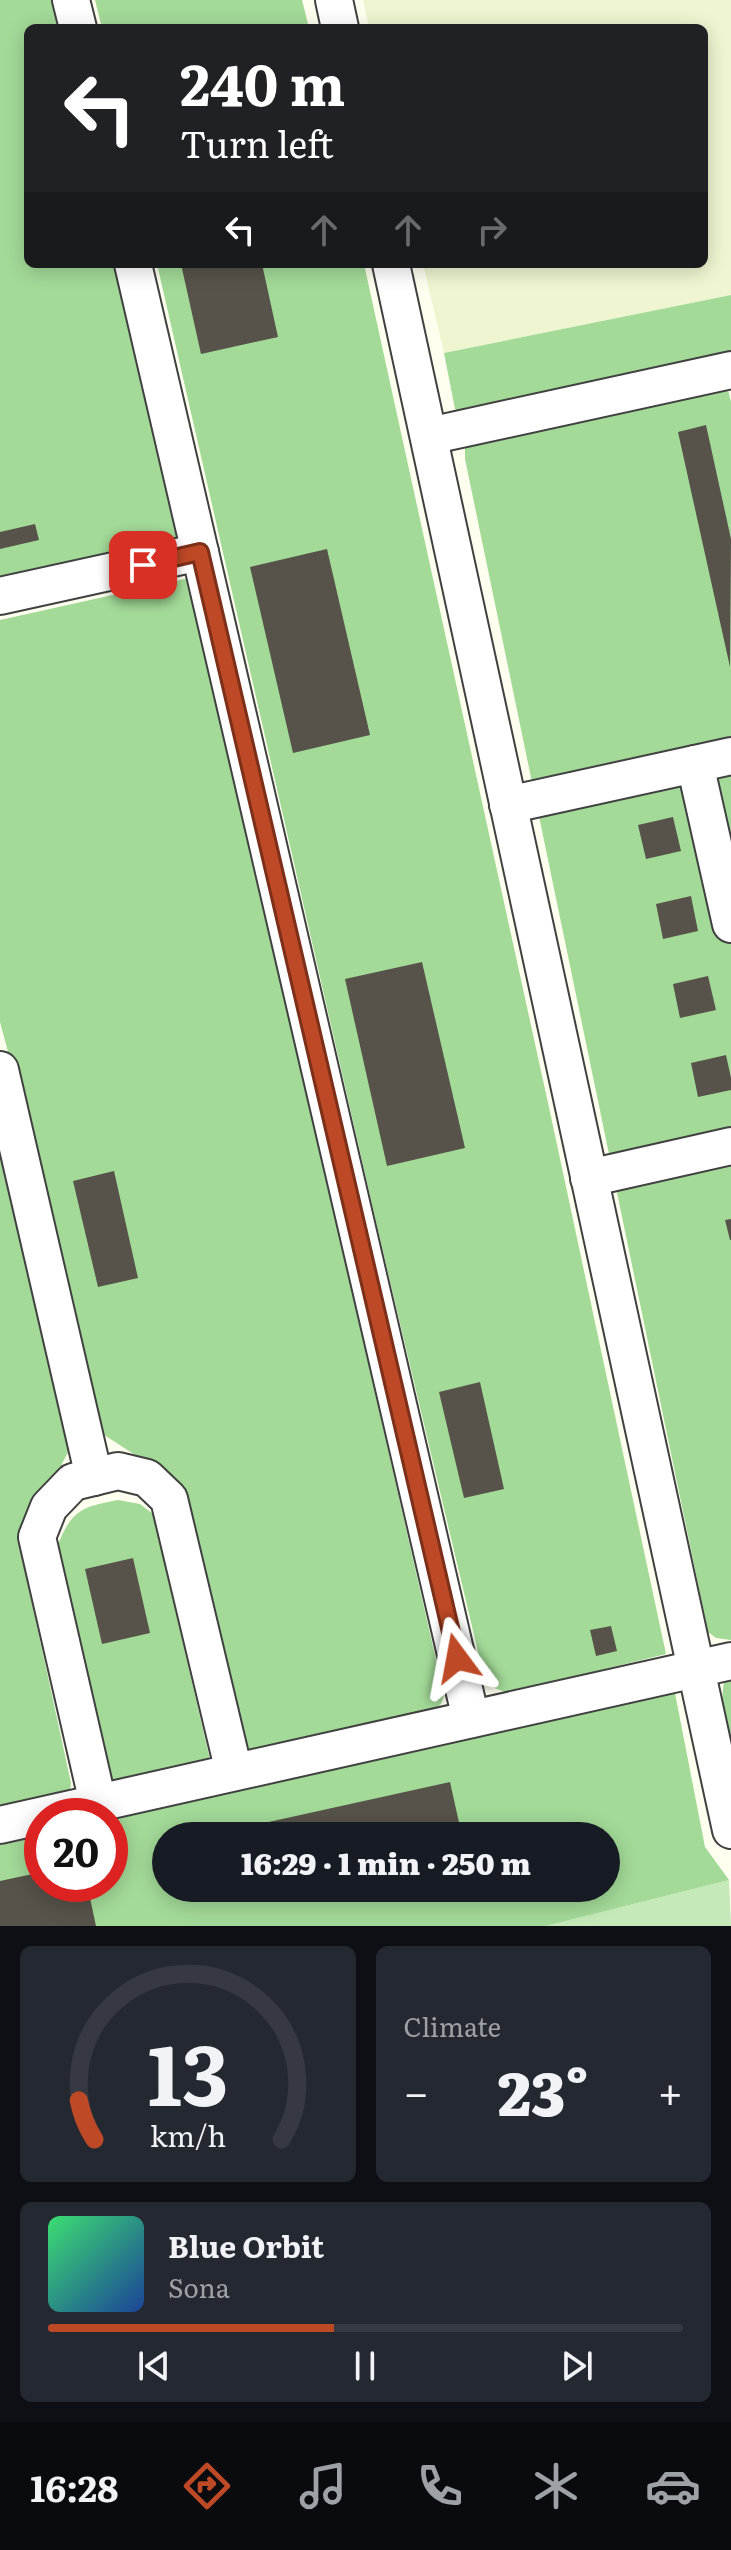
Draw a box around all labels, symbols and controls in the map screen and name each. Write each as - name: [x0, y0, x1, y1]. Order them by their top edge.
- text: 240 m: [180, 40, 345, 123]
- icon: left: [48, 56, 152, 160]
- text: Turn left: [180, 116, 334, 169]
- icon: left: [218, 208, 262, 252]
- icon: ahead: [302, 208, 346, 252]
- icon: ahead: [386, 208, 430, 252]
- icon: right: [470, 208, 514, 252]
- pin: [109, 531, 177, 599]
- icon: arrive: [121, 543, 165, 587]
- position arrow: [415, 1616, 499, 1700]
- speed limit sign: 20: [24, 1798, 128, 1902]
- text: 16:29 · 1 min · 250 m: [241, 1840, 531, 1884]
- text: Climate: [404, 2006, 501, 2045]
- text: 13: [147, 2008, 228, 2132]
- text: 23°: [498, 2045, 589, 2134]
- text: −: [404, 2057, 429, 2123]
- text: +: [657, 2057, 683, 2123]
- text: km/h: [150, 2113, 226, 2156]
- text: Blue Orbit: [168, 2223, 324, 2267]
- text: Sona: [168, 2267, 230, 2306]
- icon: previous: [132, 2344, 176, 2388]
- icon: pause: [343, 2344, 387, 2388]
- icon: next: [555, 2344, 599, 2388]
- icon: directions: [179, 2458, 235, 2514]
- icon: music: [295, 2458, 351, 2514]
- icon: phone: [412, 2458, 468, 2514]
- icon: climate: [528, 2458, 584, 2514]
- icon: car: [645, 2458, 701, 2514]
- text: 16:28: [30, 2460, 118, 2513]

